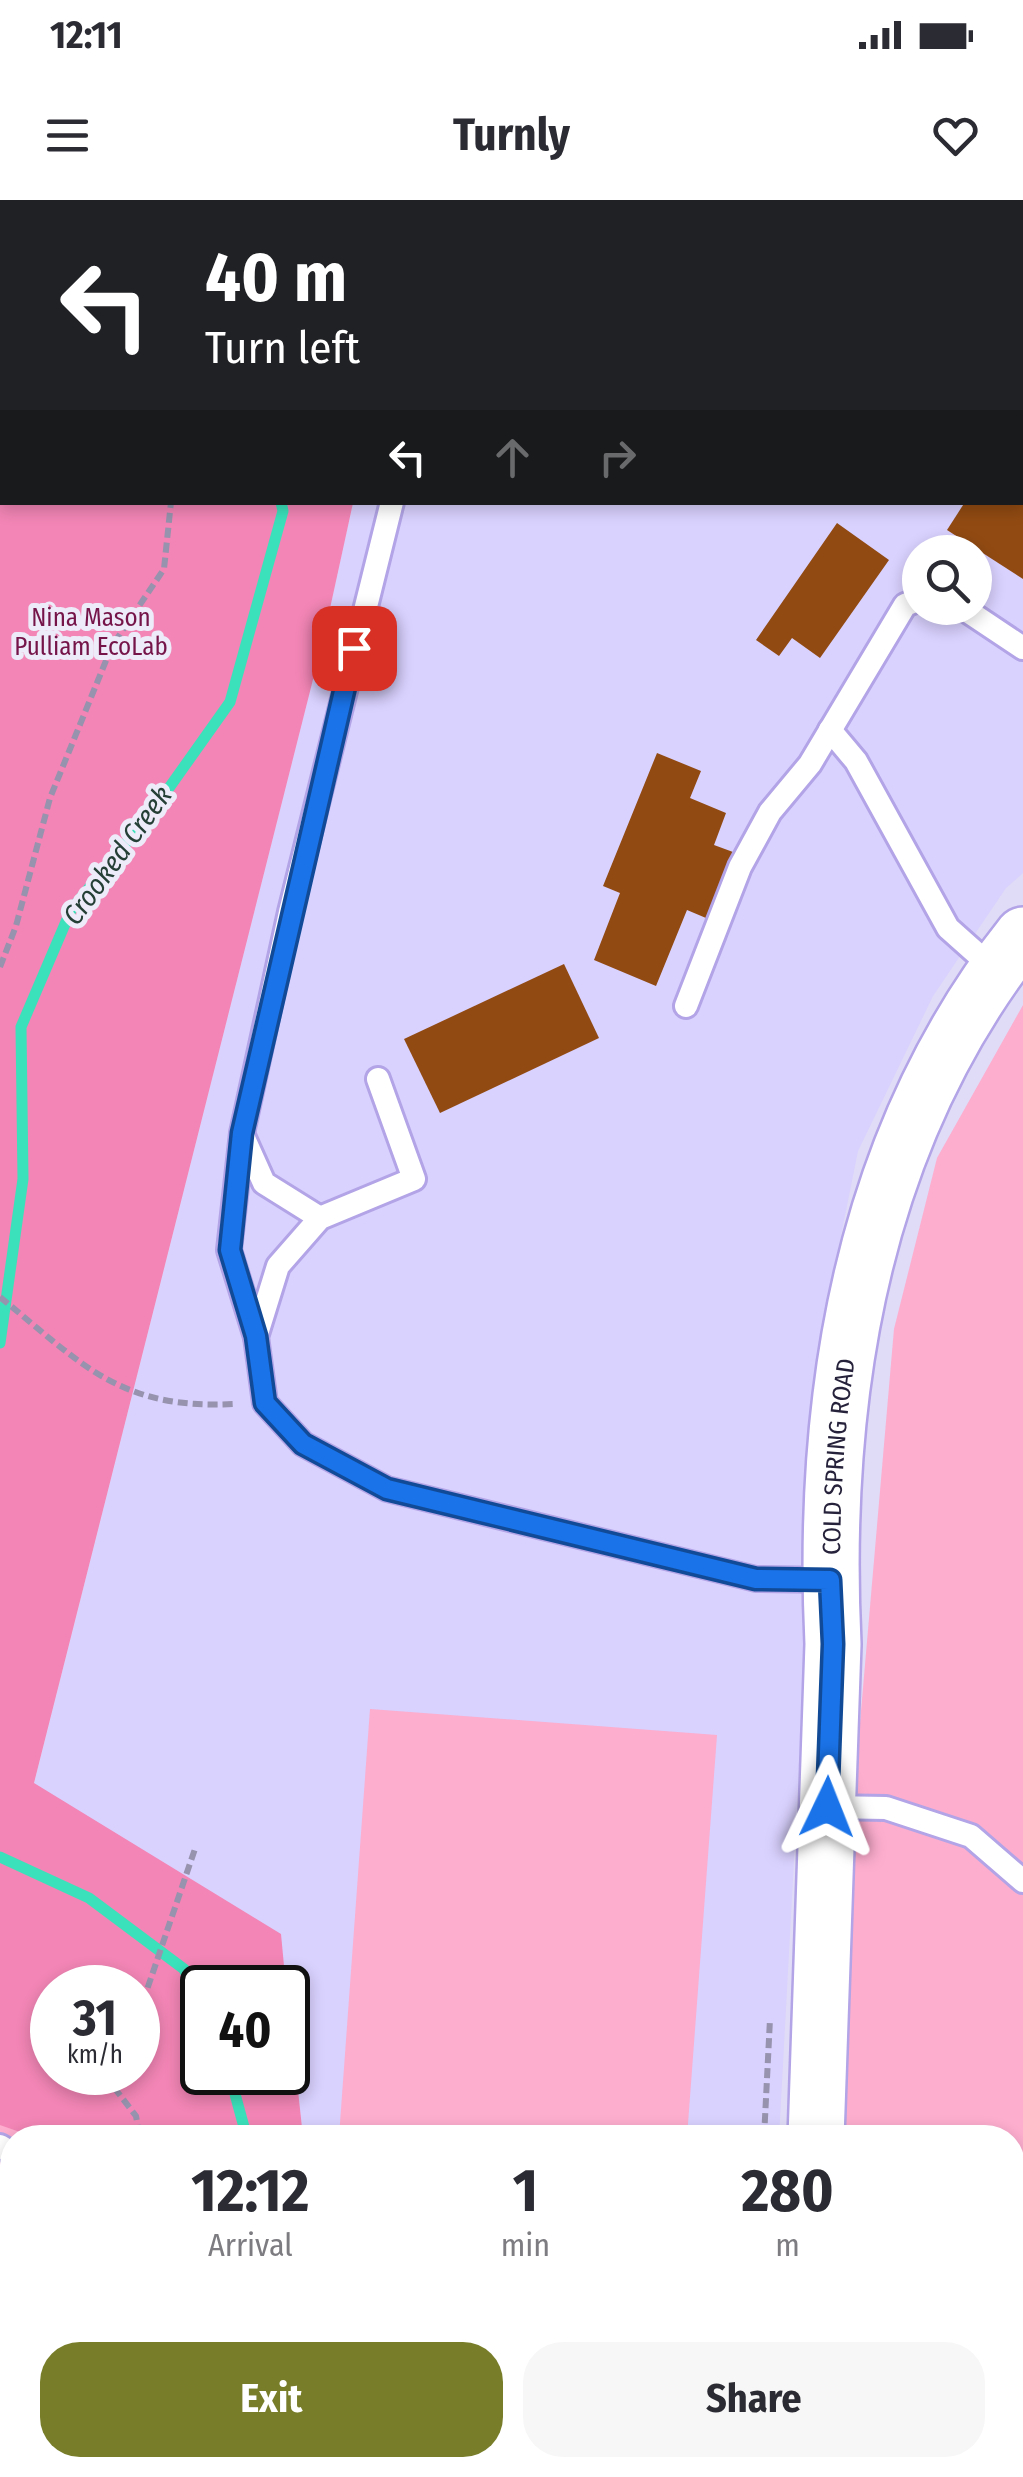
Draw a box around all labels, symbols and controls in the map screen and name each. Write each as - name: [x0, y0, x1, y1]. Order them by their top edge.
- text: 12:11: [50, 12, 123, 58]
- icon: menu: [40, 108, 95, 163]
- text: Turnly: [453, 108, 570, 162]
- icon: heart: [928, 108, 983, 163]
- text: 40 m: [205, 236, 347, 320]
- icon: left: [40, 240, 170, 370]
- text: Turn left: [205, 321, 360, 375]
- icon: left: [380, 430, 435, 485]
- icon: ahead: [485, 430, 540, 485]
- icon: right: [590, 430, 645, 485]
- map controls: [902, 535, 992, 625]
- button: search: [902, 535, 992, 625]
- park label: Nina Mason Pulliam EcoLab: [14, 603, 168, 662]
- pin: [312, 606, 397, 691]
- icon: arrive: [327, 621, 382, 676]
- water label: Crooked Creek: [56, 779, 179, 931]
- street label: COLD SPRING ROAD: [817, 1356, 862, 1555]
- position arrow: [775, 1755, 879, 1859]
- speed limit sign: 40: [180, 1965, 310, 2095]
- text: 31: [73, 1988, 117, 2048]
- text: km/h: [67, 2040, 123, 2070]
- text: 12:12: [191, 2155, 309, 2227]
- text: 1: [513, 2155, 538, 2227]
- text: 280: [741, 2155, 834, 2227]
- text: Arrival: [208, 2226, 293, 2264]
- text: min: [501, 2226, 550, 2264]
- text: m: [775, 2226, 800, 2264]
- button: Exit: [40, 2342, 503, 2457]
- button: Share: [523, 2342, 985, 2457]

